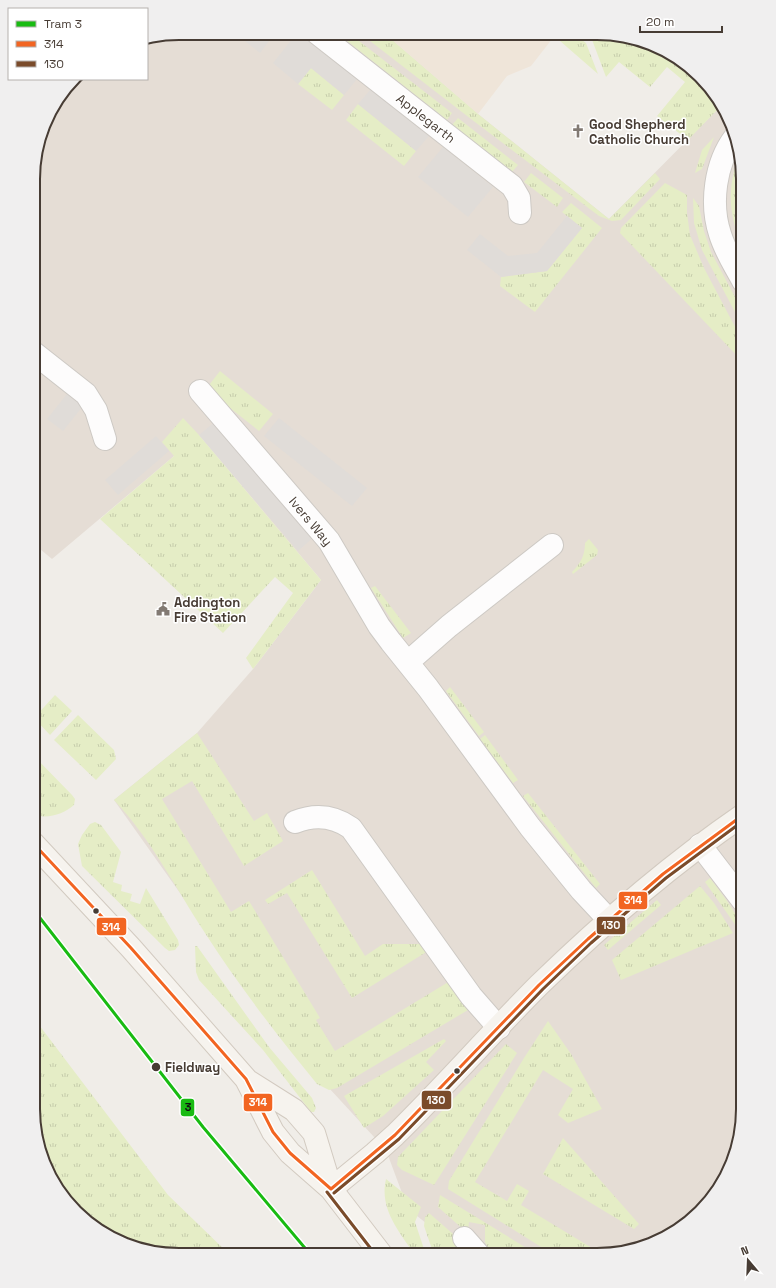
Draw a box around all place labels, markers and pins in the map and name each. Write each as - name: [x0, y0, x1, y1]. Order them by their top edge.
- place label: Good Shepherd Catholic Church: [589, 116, 689, 148]
- church icon: Good Shepherd Catholic Church: [570, 123, 586, 139]
- place label: Addington Fire Station: [174, 594, 246, 626]
- public building icon: Addington Fire Station: [155, 601, 171, 617]
- unlabelled marker: [91, 906, 101, 916]
- place label: Fieldway: [165, 1059, 220, 1076]
- marker: Fieldway: [150, 1061, 162, 1073]
- unlabelled marker: [452, 1066, 462, 1076]

